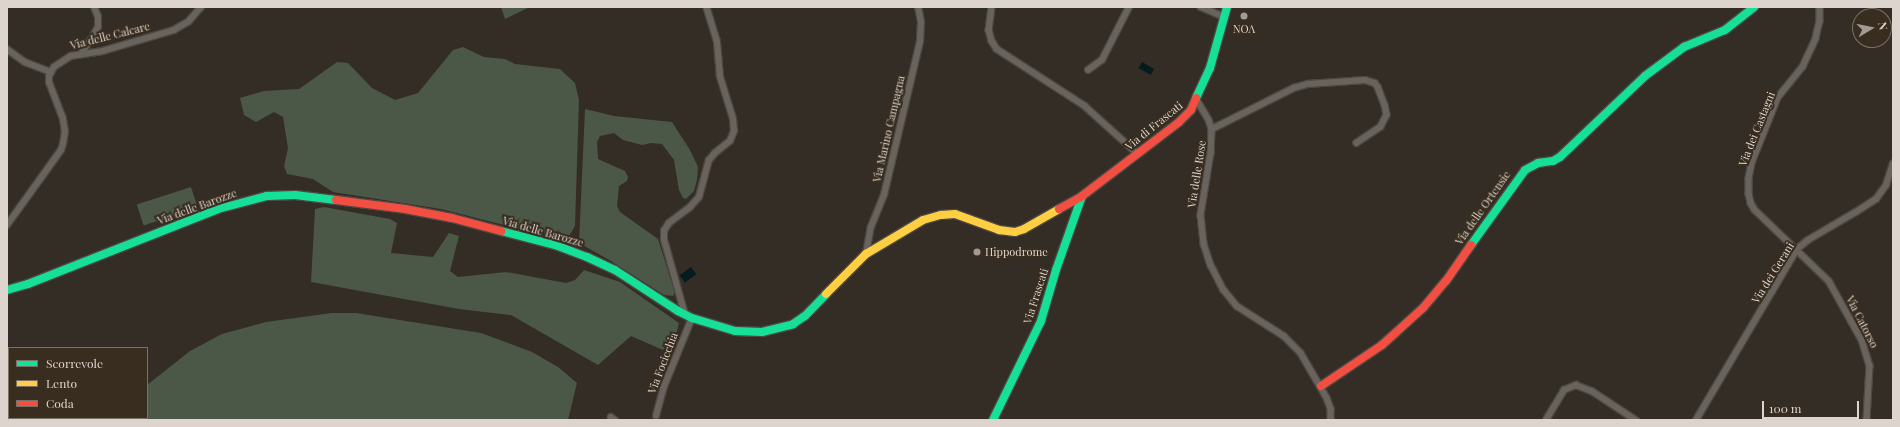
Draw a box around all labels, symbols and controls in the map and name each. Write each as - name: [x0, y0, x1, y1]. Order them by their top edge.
- north arrow: [1852, 8, 1892, 48]
- marker: NOA: [1239, 11, 1249, 21]
- street label: Via delle Calcare: [69, 20, 151, 52]
- text: N: [1875, 21, 1891, 31]
- place label: NOA: [1233, 22, 1255, 36]
- street label: Via Marino Campagna: [870, 74, 908, 184]
- street label: Via dei Castagni: [1736, 90, 1778, 168]
- street label: Via di Frascati: [1123, 99, 1185, 153]
- street label: Via delle Rose: [1185, 139, 1209, 209]
- street label: Via delle Ortensie: [1453, 168, 1513, 248]
- street label: Via delle Barozze: [155, 187, 239, 227]
- street label: Via delle Barozze: [501, 214, 585, 250]
- street label: Via dei Gerani: [1749, 240, 1797, 306]
- place label: Hippodrome: [985, 245, 1048, 259]
- marker: Hippodrome: [972, 247, 982, 257]
- street label: Via Frascati: [1021, 267, 1051, 325]
- street label: Via Catorso: [1843, 294, 1881, 350]
- street label: Via Focicchia: [645, 331, 681, 395]
- legend: [8, 347, 148, 419]
- text: Scorrevole: [46, 355, 103, 371]
- text: Lento: [46, 375, 77, 391]
- scale bar: [1764, 393, 1861, 419]
- text: Coda: [46, 395, 74, 411]
- text: 100 m: [1769, 400, 1801, 416]

